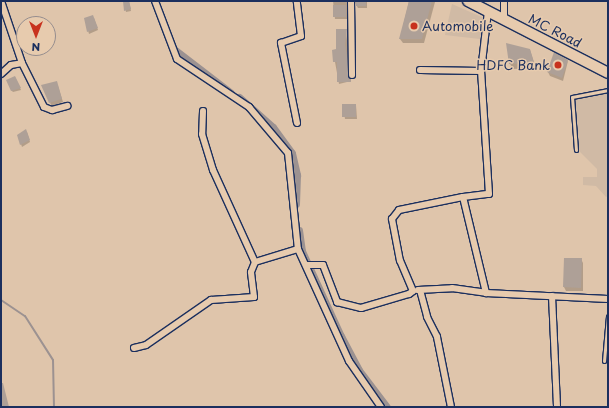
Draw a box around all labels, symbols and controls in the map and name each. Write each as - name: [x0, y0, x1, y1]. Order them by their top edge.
- street label: MC Road: [526, 11, 584, 51]
- north arrow: [16, 16, 56, 56]
- place label: Automobile: [422, 18, 494, 34]
- marker: Automobile: [409, 21, 419, 31]
- text: N: [32, 39, 40, 56]
- place label: HDFC Bank: [476, 57, 550, 73]
- marker: HDFC Bank: [553, 60, 563, 70]

